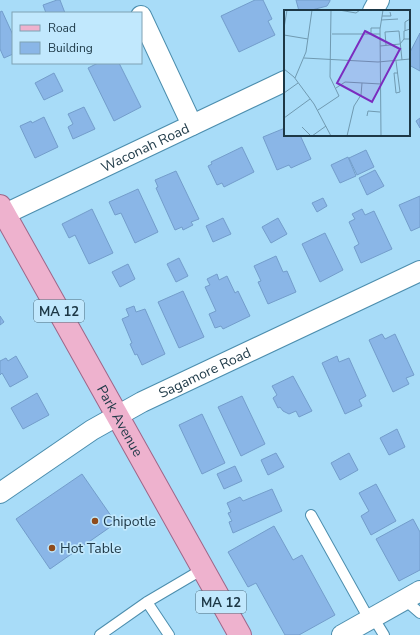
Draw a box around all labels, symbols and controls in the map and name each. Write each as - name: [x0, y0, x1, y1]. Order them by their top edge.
- inset map: [284, 10, 410, 136]
- legend: [12, 12, 142, 64]
- text: Road: [48, 20, 76, 36]
- text: Building: [48, 40, 93, 56]
- street label: Waconah Road: [98, 119, 193, 177]
- road number: MA 12: [34, 300, 84, 322]
- street label: Sagamore Road: [155, 343, 254, 403]
- street label: Park Avenue: [92, 382, 147, 460]
- place label: Chipotle: [103, 512, 156, 531]
- marker: Chipotle: [90, 516, 100, 526]
- place label: Hot Table: [60, 539, 121, 558]
- marker: Hot Table: [47, 543, 57, 553]
- road number: MA 12: [196, 591, 246, 613]

